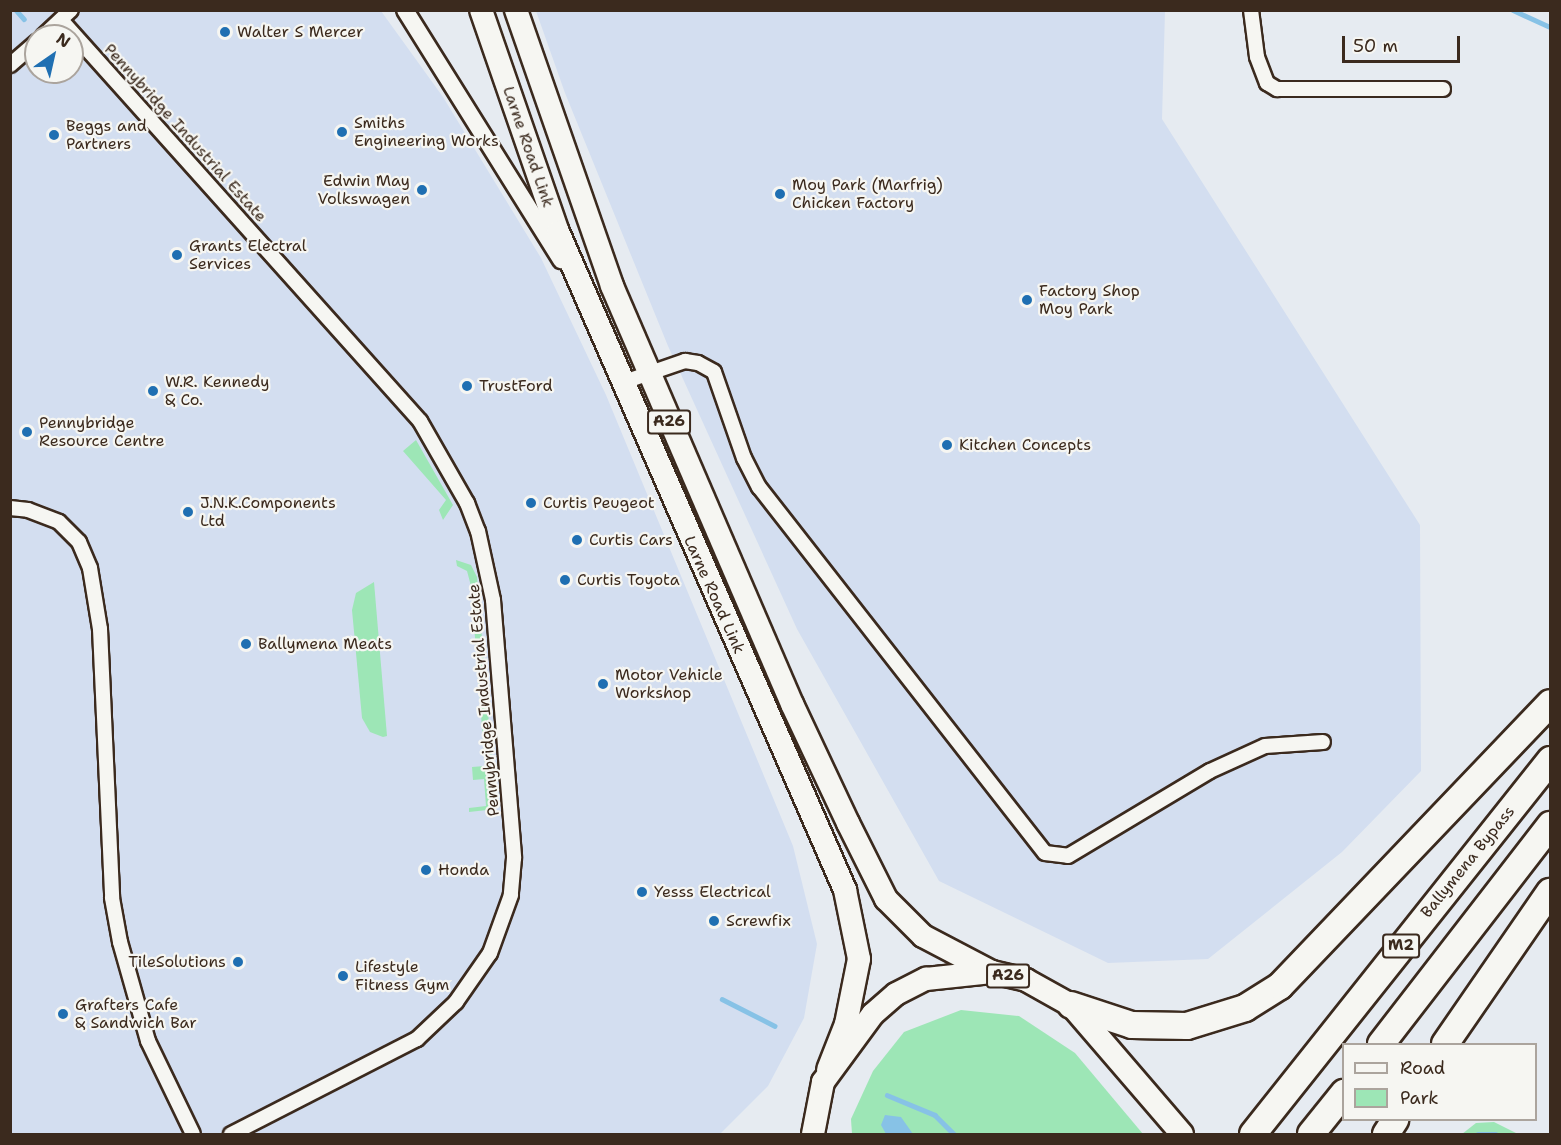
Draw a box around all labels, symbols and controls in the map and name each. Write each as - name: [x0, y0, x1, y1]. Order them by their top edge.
- place label: Walter S Mercer: [237, 22, 364, 42]
- north arrow: [24, 24, 84, 84]
- scale bar: [1345, 24, 1464, 62]
- marker: Walter S Mercer: [218, 25, 232, 39]
- text: N: [52, 28, 74, 53]
- text: 50 m: [1353, 34, 1398, 58]
- street label: Pennybridge Industrial Estate: [100, 40, 270, 226]
- street label: Larne Road Link: [498, 84, 558, 210]
- place label: Smiths Engineering Works: [354, 113, 499, 151]
- place label: Beggs and Partners: [66, 116, 147, 154]
- marker: Smiths Engineering Works: [335, 125, 349, 139]
- marker: Beggs and Partners: [47, 128, 61, 142]
- place label: Edwin May Volkswagen: [317, 171, 410, 209]
- place label: Moy Park (Marfrig) Chicken Factory: [792, 175, 943, 213]
- marker: Edwin May Volkswagen: [415, 183, 429, 197]
- marker: Moy Park (Marfrig) Chicken Factory: [773, 187, 787, 201]
- place label: Grants Electral Services: [189, 236, 307, 274]
- marker: Grants Electral Services: [170, 248, 184, 262]
- place label: Factory Shop Moy Park: [1039, 281, 1140, 319]
- marker: Factory Shop Moy Park: [1020, 293, 1034, 307]
- place label: W.R. Kennedy & Co.: [165, 372, 269, 410]
- place label: TrustFord: [479, 376, 553, 396]
- marker: TrustFord: [460, 379, 474, 393]
- marker: W.R. Kennedy & Co.: [146, 384, 160, 398]
- road number: A26: [646, 410, 692, 434]
- place label: Pennybridge Resource Centre: [39, 413, 164, 451]
- marker: Pennybridge Resource Centre: [20, 425, 34, 439]
- place label: Kitchen Concepts: [959, 435, 1091, 455]
- marker: Kitchen Concepts: [940, 438, 954, 452]
- place label: J.N.K.Components Ltd: [200, 493, 336, 531]
- place label: Curtis Peugeot: [543, 493, 655, 513]
- marker: Curtis Peugeot: [524, 496, 538, 510]
- marker: J.N.K.Components Ltd: [181, 505, 195, 519]
- place label: Curtis Cars: [589, 530, 673, 550]
- marker: Curtis Cars: [570, 533, 584, 547]
- street label: Larne Road Link: [679, 533, 749, 657]
- place label: Curtis Toyota: [577, 570, 680, 590]
- marker: Curtis Toyota: [558, 573, 572, 587]
- street label: Pennybridge Industrial Estate: [464, 583, 504, 817]
- place label: Ballymena Meats: [258, 634, 392, 654]
- marker: Ballymena Meats: [239, 637, 253, 651]
- place label: Motor Vehicle Workshop: [615, 665, 723, 703]
- marker: Motor Vehicle Workshop: [596, 677, 610, 691]
- street label: Ballymena Bypass: [1417, 802, 1519, 922]
- place label: Honda: [438, 860, 489, 880]
- marker: Honda: [419, 863, 433, 877]
- place label: Yesss Electrical: [654, 882, 771, 902]
- marker: Yesss Electrical: [635, 885, 649, 899]
- place label: Screwfix: [726, 911, 791, 931]
- marker: Screwfix: [707, 914, 721, 928]
- road number: M2: [1382, 934, 1420, 958]
- place label: TileSolutions: [128, 952, 226, 972]
- marker: TileSolutions: [231, 955, 245, 969]
- place label: Lifestyle Fitness Gym: [355, 957, 449, 995]
- road number: A26: [986, 964, 1030, 988]
- marker: Lifestyle Fitness Gym: [336, 969, 350, 983]
- place label: Grafters Cafe & Sandwich Bar: [75, 995, 197, 1033]
- marker: Grafters Cafe & Sandwich Bar: [56, 1007, 70, 1021]
- legend: [1342, 1043, 1537, 1121]
- text: Road: [1400, 1056, 1445, 1080]
- text: Park: [1400, 1086, 1439, 1110]

